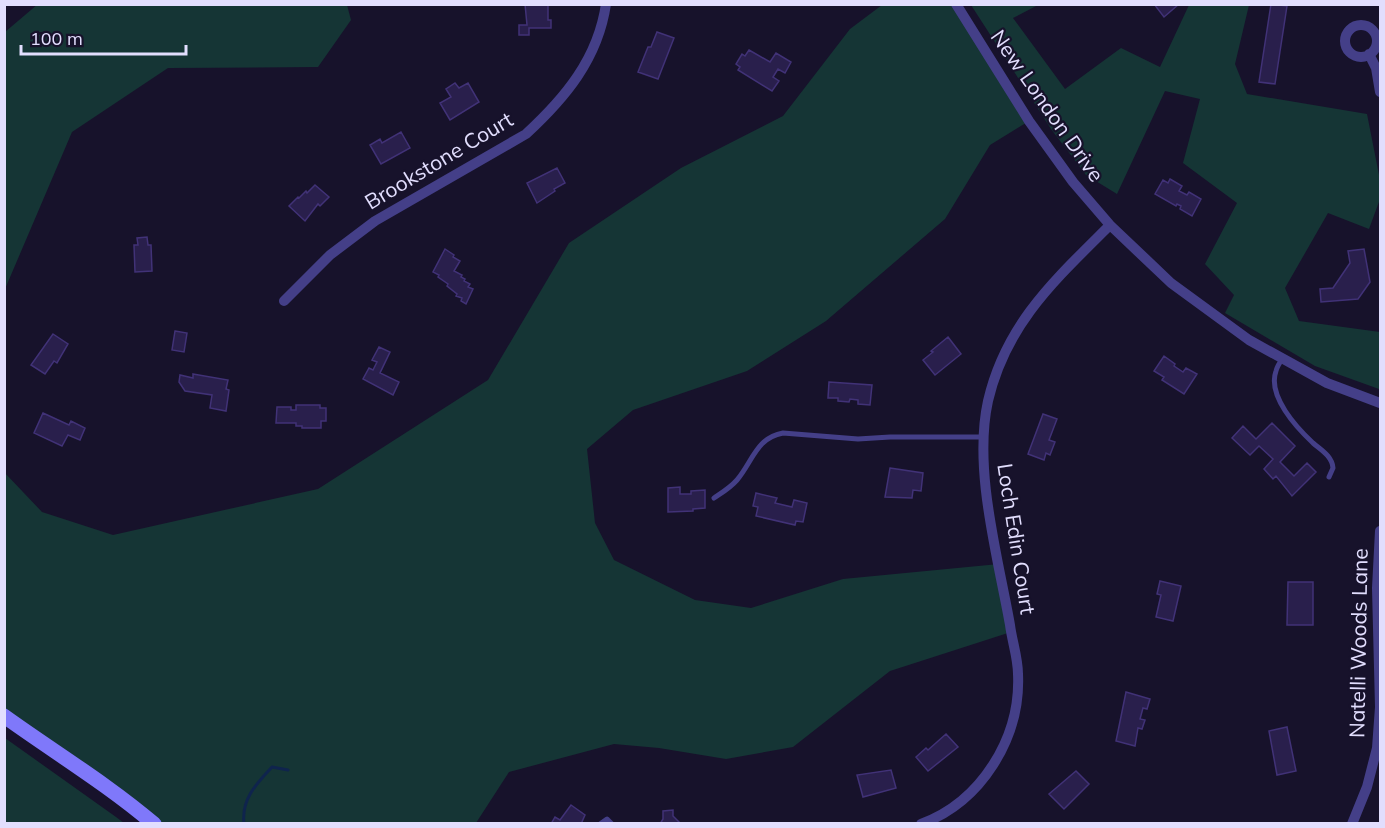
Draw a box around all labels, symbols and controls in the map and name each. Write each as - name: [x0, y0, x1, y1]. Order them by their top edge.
- scale bar: [21, 18, 186, 56]
- street label: New London Drive: [986, 24, 1110, 186]
- text: 100 m: [30, 27, 83, 50]
- street label: Brookstone Court: [360, 106, 517, 215]
- street label: Loch Edin Court: [992, 462, 1042, 616]
- street label: Natelli Woods Lane: [1343, 548, 1373, 738]

